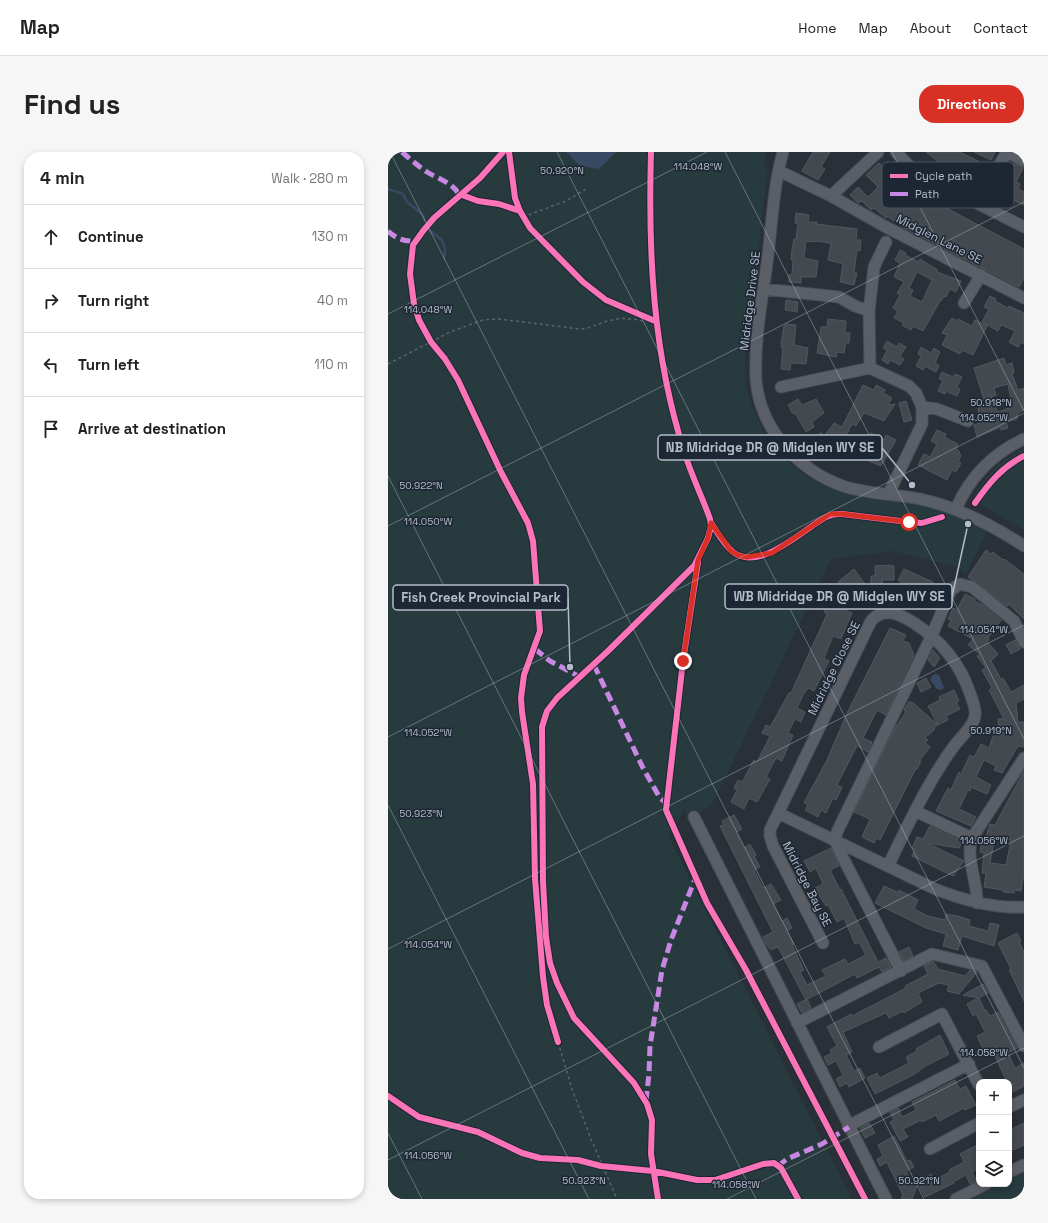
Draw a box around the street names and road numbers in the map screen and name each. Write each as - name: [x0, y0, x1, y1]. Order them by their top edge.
- street label: Midglen Lane SE: [893, 210, 985, 268]
- street label: Midridge Drive SE: [736, 250, 764, 352]
- street label: Midridge Close SE: [804, 618, 864, 718]
- street label: Midridge Bay SE: [779, 839, 835, 929]

